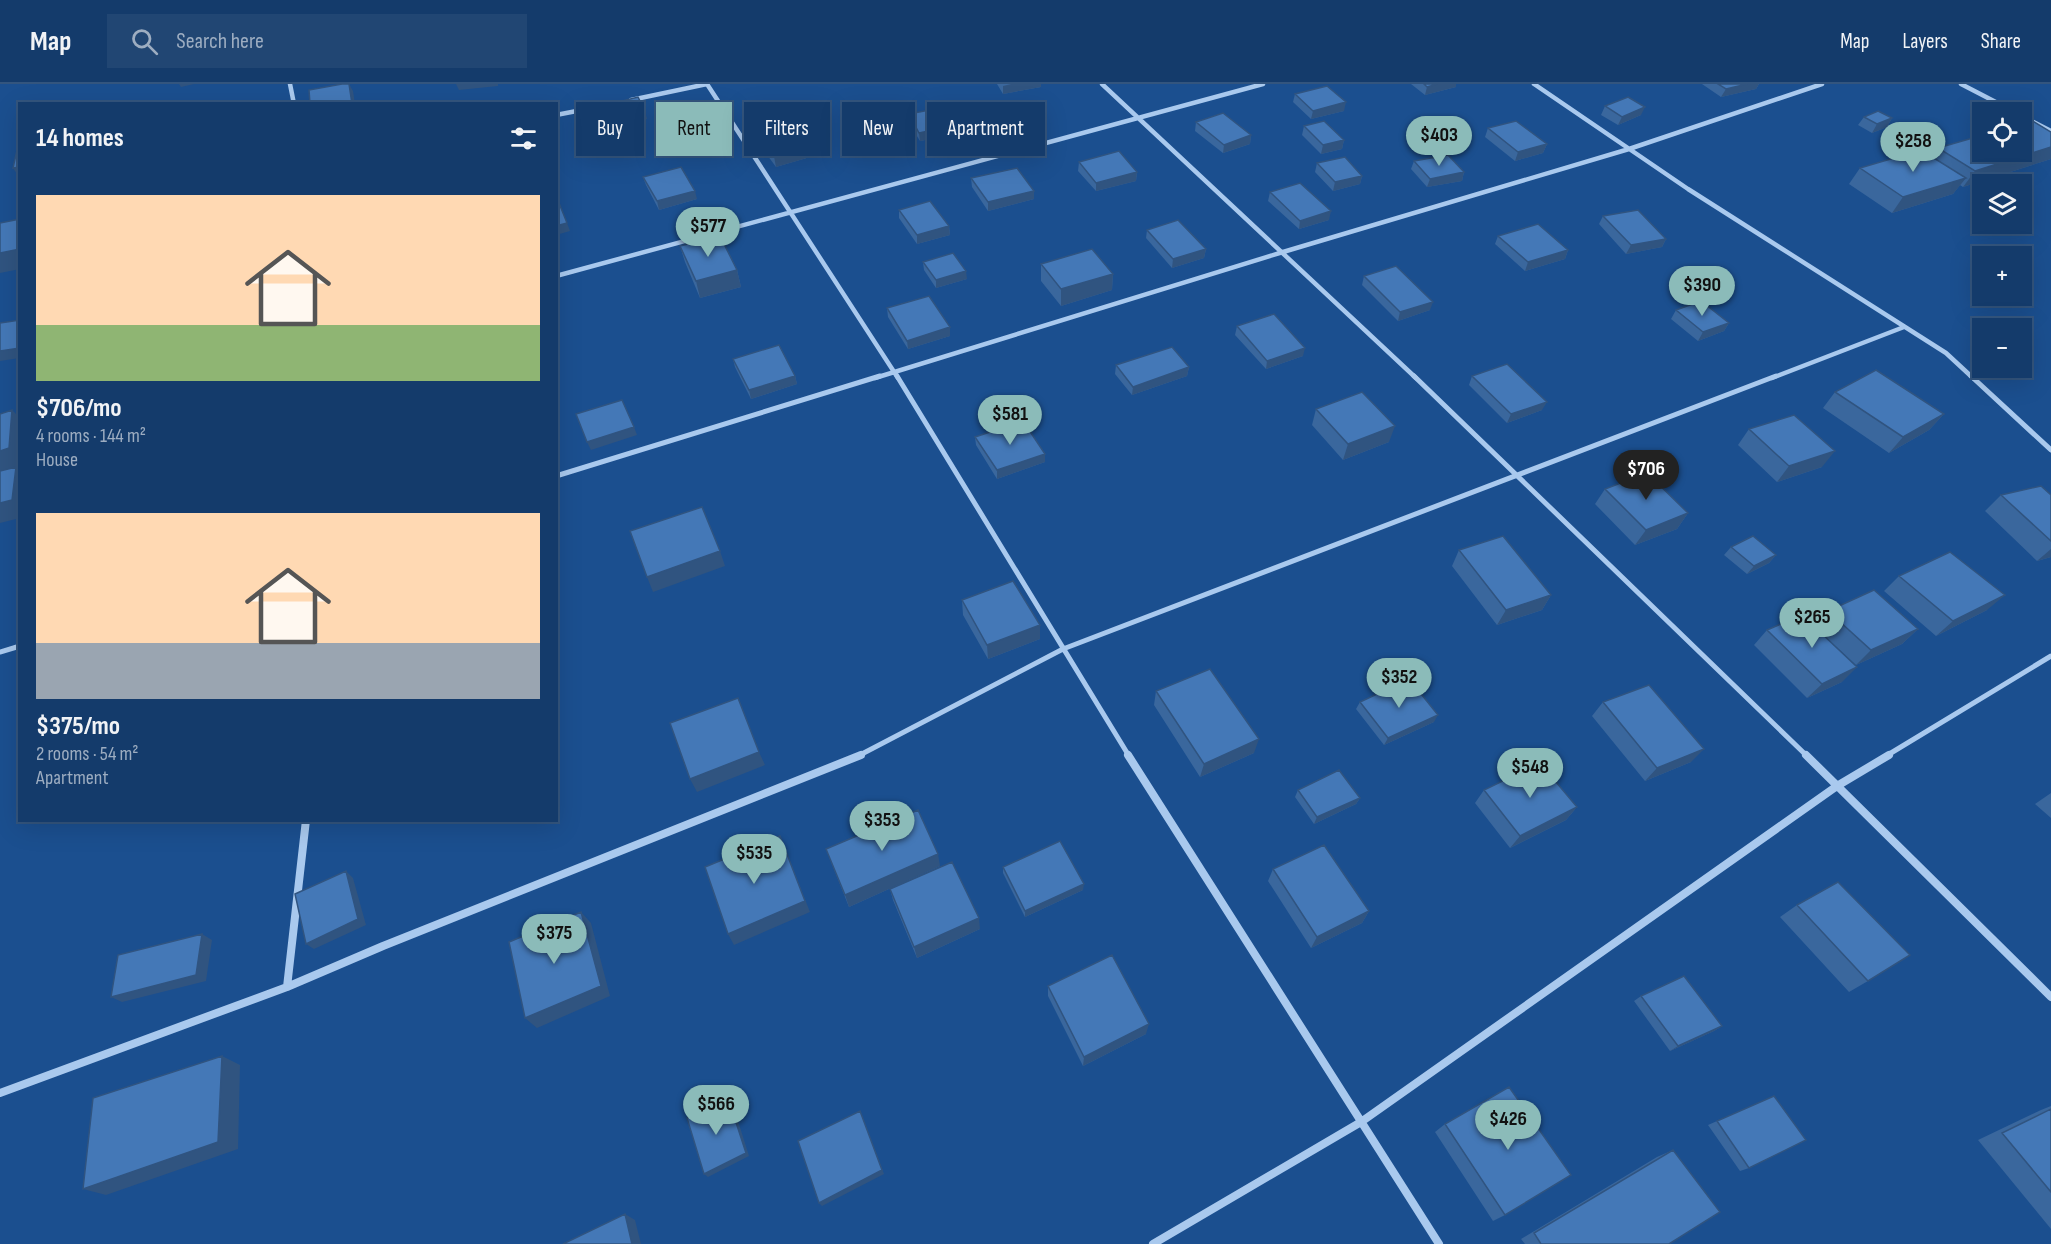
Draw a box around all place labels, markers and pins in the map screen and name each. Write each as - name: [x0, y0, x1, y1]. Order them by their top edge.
- pin: $403: [1403, 116, 1475, 167]
- pin: $258: [1877, 122, 1949, 173]
- pin: $577: [672, 207, 744, 258]
- pin: $390: [1666, 266, 1738, 317]
- pin: $581: [974, 395, 1046, 446]
- pin: $706: [1610, 450, 1682, 501]
- pin: $265: [1776, 598, 1848, 649]
- pin: $352: [1363, 658, 1435, 709]
- pin: $548: [1494, 748, 1566, 799]
- pin: $353: [846, 801, 918, 852]
- pin: $535: [718, 834, 790, 885]
- pin: $375: [518, 914, 590, 965]
- pin: $566: [680, 1085, 752, 1136]
- pin: $426: [1472, 1100, 1544, 1151]

